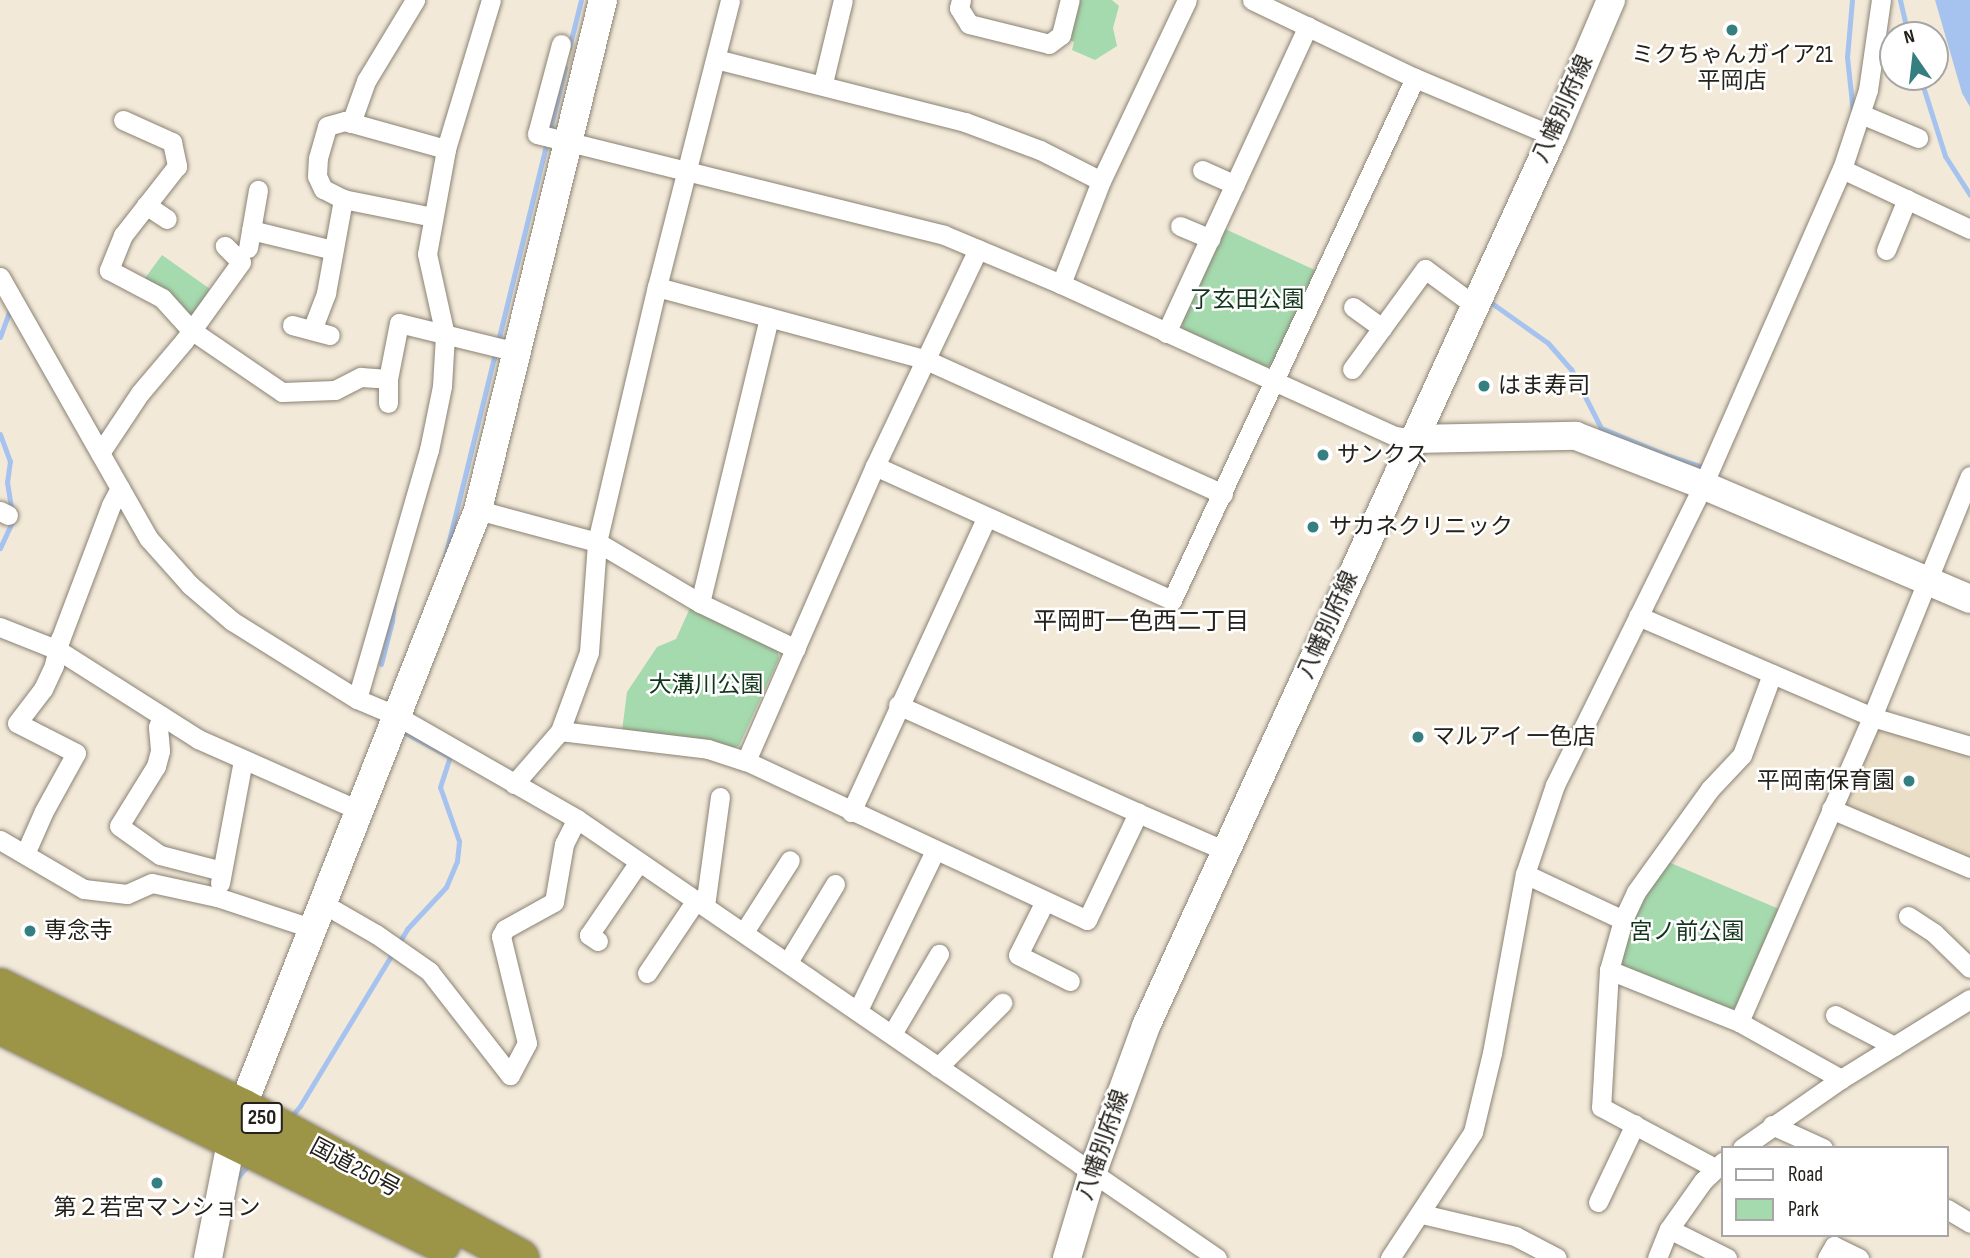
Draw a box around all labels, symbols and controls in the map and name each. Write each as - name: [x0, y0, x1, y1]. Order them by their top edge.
- north arrow: [1879, 21, 1949, 91]
- marker: ミクちゃんガイア21 平岡店: [1724, 22, 1740, 38]
- text: N: [1902, 25, 1917, 49]
- place label: ミクちゃんガイア21 平岡店: [1631, 41, 1833, 95]
- street label: 八幡別府線: [1527, 51, 1599, 167]
- park label: 了玄田公園: [1190, 286, 1304, 314]
- place label: はま寿司: [1498, 372, 1590, 400]
- marker: はま寿司: [1476, 378, 1492, 394]
- place label: サンクス: [1337, 441, 1429, 469]
- marker: サンクス: [1315, 447, 1331, 463]
- place label: サカネクリニック: [1329, 513, 1513, 541]
- marker: サカネクリニック: [1303, 517, 1323, 537]
- street label: 八幡別府線: [1292, 567, 1364, 683]
- district label: 平岡町一色西二丁目: [1033, 608, 1249, 636]
- park label: 大溝川公園: [649, 671, 763, 699]
- place label: マルアイ 一色店: [1432, 723, 1597, 751]
- marker: マルアイ 一色店: [1410, 729, 1426, 745]
- place label: 平岡南保育園: [1757, 767, 1895, 795]
- marker: 平岡南保育園: [1901, 773, 1917, 789]
- place label: 専念寺: [44, 917, 113, 945]
- park label: 宮ノ前公園: [1630, 918, 1744, 946]
- marker: 専念寺: [22, 923, 38, 939]
- street label: 八幡別府線: [1071, 1086, 1135, 1204]
- road number: 250: [239, 1100, 285, 1136]
- street label: 国道250号: [305, 1133, 405, 1203]
- legend: [1722, 1146, 1949, 1237]
- text: Road: [1788, 1162, 1823, 1187]
- marker: 第２若宮マンション: [149, 1175, 165, 1191]
- place label: 第２若宮マンション: [54, 1194, 260, 1222]
- text: Park: [1788, 1197, 1819, 1222]

